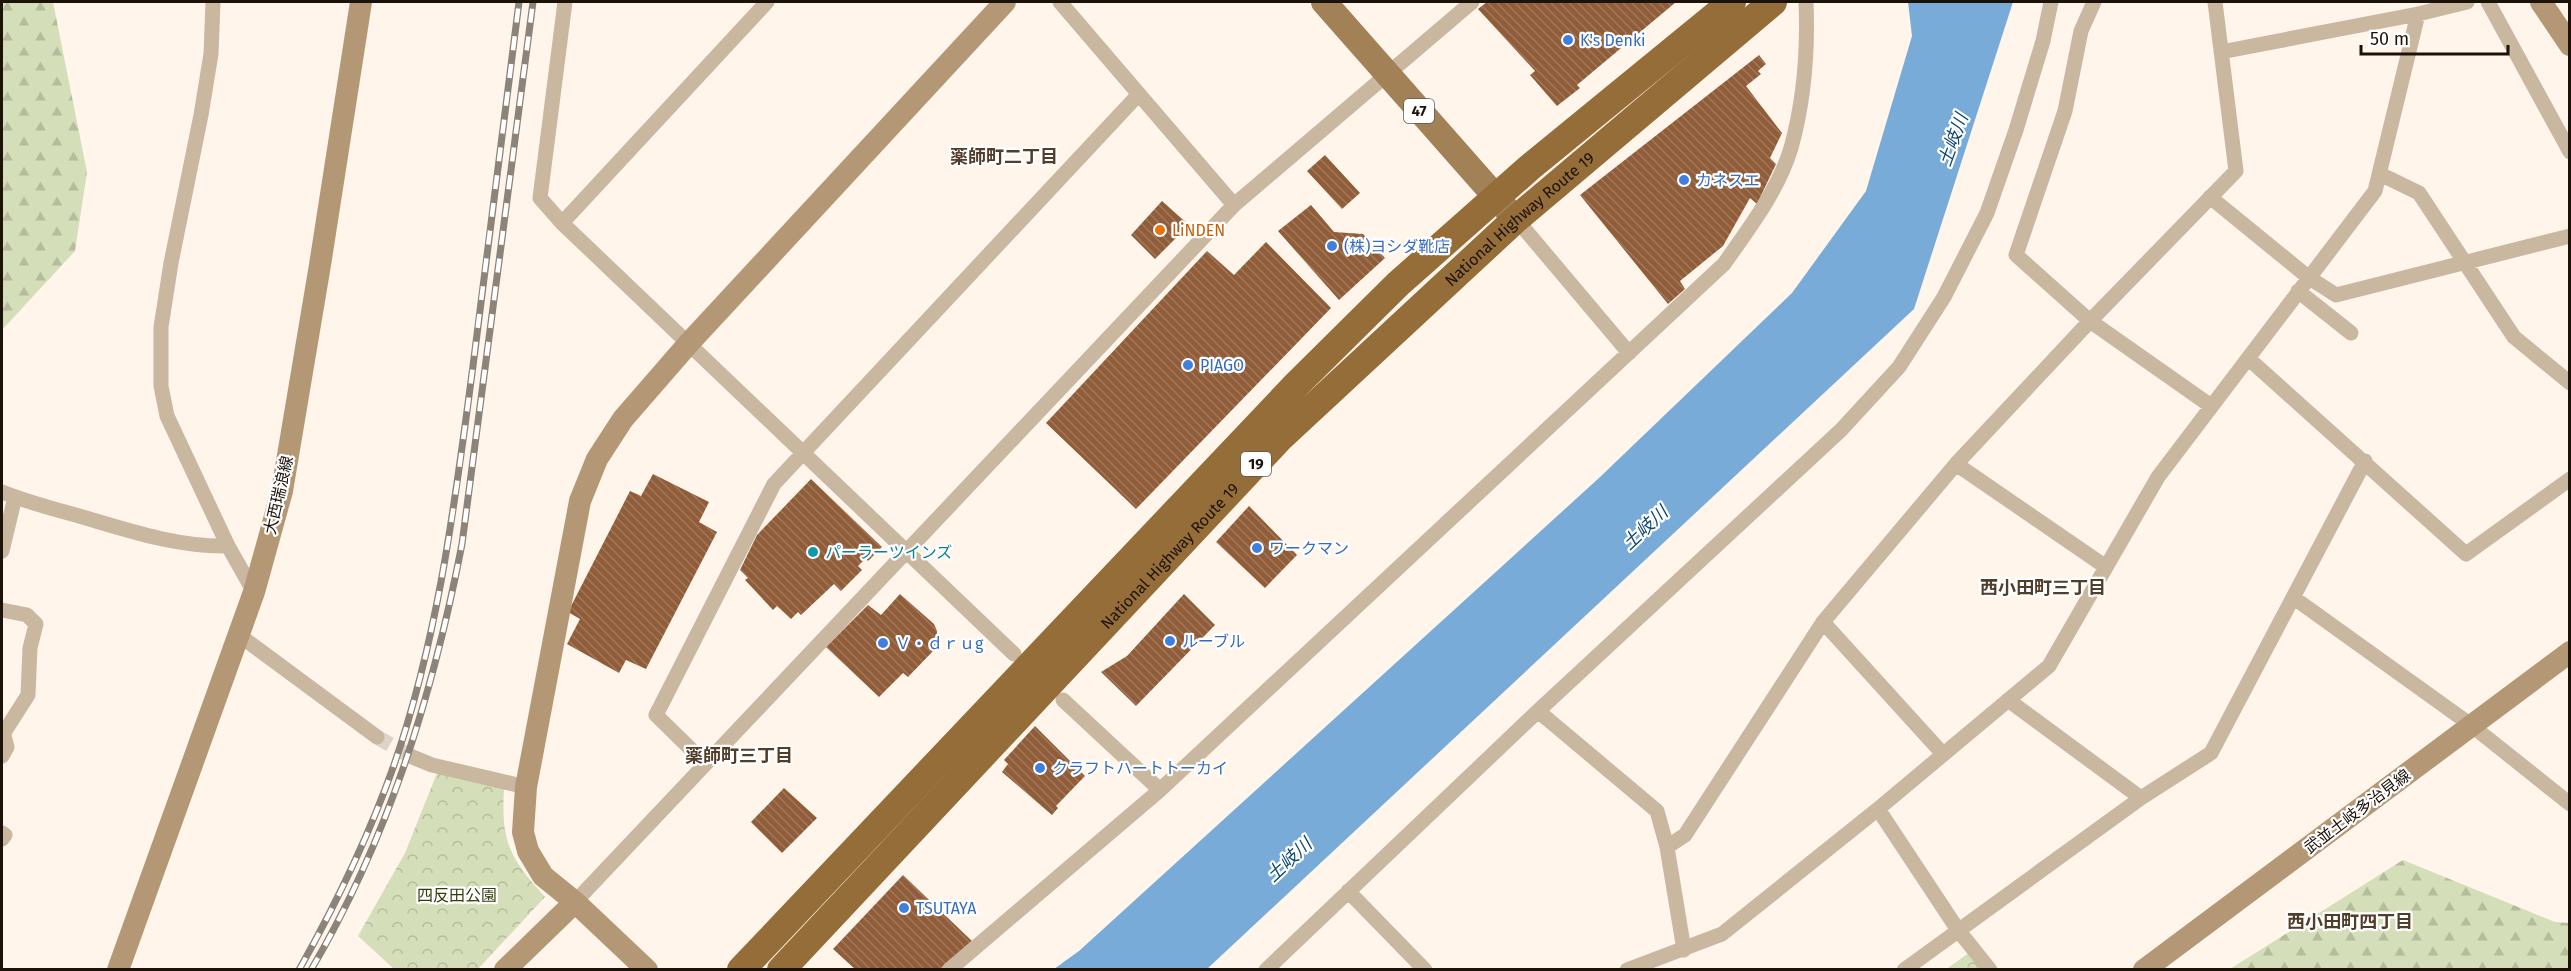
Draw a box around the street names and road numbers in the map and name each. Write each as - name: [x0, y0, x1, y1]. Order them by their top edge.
- road number: 47: [1404, 99, 1434, 123]
- street label: National Highway Route 19: [1441, 148, 1598, 290]
- road number: 19: [1241, 452, 1271, 476]
- street label: 大西瑞浪線: [260, 454, 297, 536]
- street label: National Highway Route 19: [1097, 479, 1243, 633]
- street label: 武並土岐多治見線: [2300, 765, 2414, 858]

